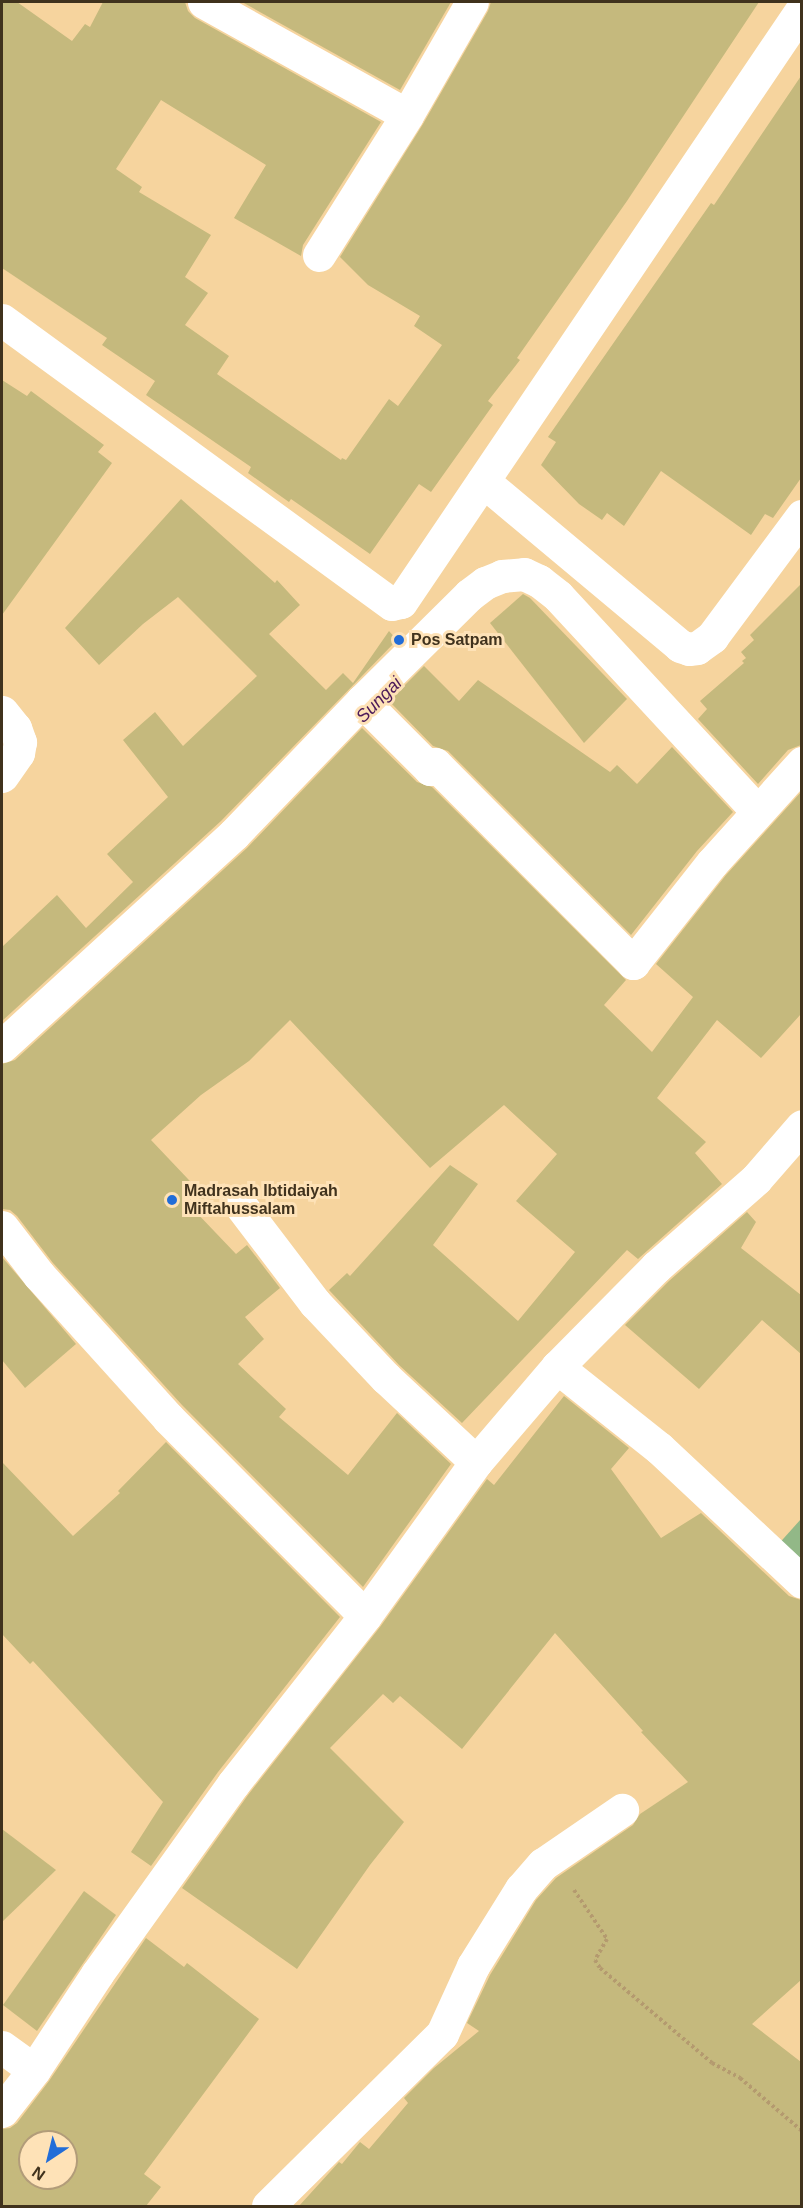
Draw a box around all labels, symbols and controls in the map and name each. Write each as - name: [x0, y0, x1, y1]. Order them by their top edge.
- place label: Pos Satpam: [411, 630, 503, 650]
- marker: Pos Satpam: [392, 633, 406, 647]
- water label: Sungai: [352, 673, 406, 727]
- place label: Madrasah Ibtidaiyah Miftahussalam: [184, 1181, 338, 1219]
- marker: Madrasah Ibtidaiyah Miftahussalam: [165, 1193, 179, 1207]
- north arrow: [18, 2130, 78, 2190]
- text: N: [29, 2163, 48, 2184]

